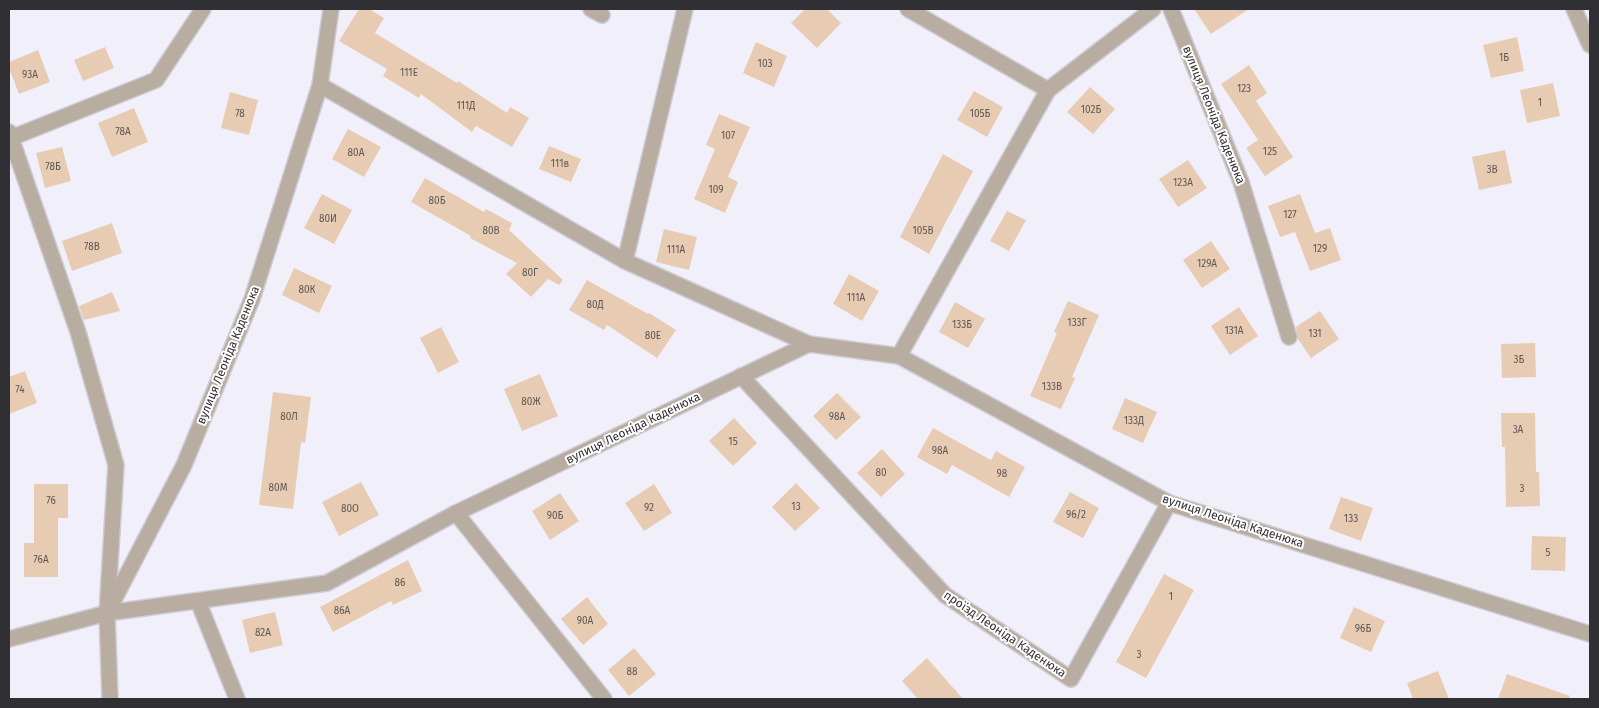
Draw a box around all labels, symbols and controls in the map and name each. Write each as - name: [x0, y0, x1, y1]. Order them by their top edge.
- street label: вулиця Леоніда Каденюка: [1180, 44, 1248, 186]
- house number: 1Б: [1499, 52, 1509, 64]
- house number: 103: [758, 58, 772, 70]
- house number: 111Е: [400, 67, 418, 79]
- house number: 93А: [22, 69, 38, 81]
- house number: 123: [1237, 83, 1251, 95]
- house number: 1: [1538, 97, 1542, 109]
- house number: 111Д: [457, 100, 475, 112]
- house number: 102Б: [1081, 104, 1101, 116]
- house number: 78: [235, 108, 245, 120]
- house number: 105Б: [970, 108, 991, 120]
- house number: 78А: [115, 126, 131, 138]
- house number: 107: [721, 130, 736, 142]
- house number: 125: [1263, 146, 1277, 158]
- house number: 80А: [348, 147, 365, 159]
- house number: 111в: [551, 158, 570, 170]
- house number: 78Б: [45, 161, 61, 173]
- house number: 3В: [1486, 164, 1498, 176]
- house number: 123А: [1173, 177, 1193, 189]
- house number: 109: [708, 184, 724, 196]
- house number: 80Б: [429, 195, 446, 207]
- house number: 127: [1283, 209, 1297, 221]
- house number: 80И: [319, 213, 337, 225]
- house number: 80В: [482, 225, 500, 237]
- house number: 105В: [913, 225, 934, 237]
- house number: 78В: [84, 241, 100, 253]
- house number: 129: [1313, 243, 1327, 255]
- house number: 111А: [667, 244, 685, 256]
- house number: 129А: [1197, 258, 1217, 270]
- house number: 80Г: [522, 267, 538, 279]
- street label: вулиця Леоніда Каденюка: [194, 284, 262, 426]
- house number: 80К: [299, 284, 316, 296]
- house number: 111А: [847, 292, 865, 304]
- house number: 80Д: [586, 299, 604, 311]
- house number: 133Г: [1067, 317, 1087, 329]
- house number: 133Б: [952, 319, 972, 331]
- house number: 131А: [1224, 325, 1244, 337]
- house number: 131: [1308, 328, 1322, 340]
- house number: 80Е: [645, 330, 661, 342]
- house number: 3Б: [1514, 354, 1525, 366]
- house number: 133В: [1042, 381, 1062, 393]
- house number: 74: [15, 384, 25, 396]
- street label: вулиця Леоніда Каденюка: [564, 389, 702, 467]
- house number: 80Ж: [521, 396, 541, 408]
- house number: 80Л: [280, 411, 298, 423]
- house number: 98А: [829, 411, 846, 423]
- house number: 133Д: [1124, 415, 1144, 427]
- house number: 3А: [1513, 424, 1524, 436]
- house number: 15: [728, 436, 738, 448]
- house number: 98А: [932, 445, 949, 457]
- house number: 80: [875, 467, 887, 479]
- house number: 98: [997, 468, 1008, 480]
- house number: 80М: [269, 482, 288, 494]
- house number: 3: [1520, 483, 1525, 495]
- street label: вулиця Леоніда Каденюка: [1161, 492, 1305, 550]
- house number: 76: [46, 495, 56, 507]
- house number: 13: [791, 501, 801, 513]
- house number: 92: [644, 502, 654, 514]
- house number: 80О: [341, 503, 359, 515]
- house number: 96/2: [1066, 509, 1086, 521]
- house number: 90Б: [547, 510, 564, 522]
- house number: 133: [1344, 513, 1358, 525]
- house number: 5: [1545, 547, 1551, 559]
- house number: 76А: [33, 554, 49, 566]
- house number: 86: [395, 577, 405, 589]
- street label: проїзд Леоніда Каденюка: [941, 588, 1069, 680]
- house number: 1: [1169, 591, 1173, 603]
- house number: 86А: [334, 605, 351, 617]
- house number: 90А: [577, 615, 594, 627]
- house number: 96Б: [1355, 623, 1371, 635]
- house number: 82А: [255, 627, 271, 639]
- house number: 3: [1137, 649, 1142, 661]
- house number: 88: [626, 666, 638, 678]

